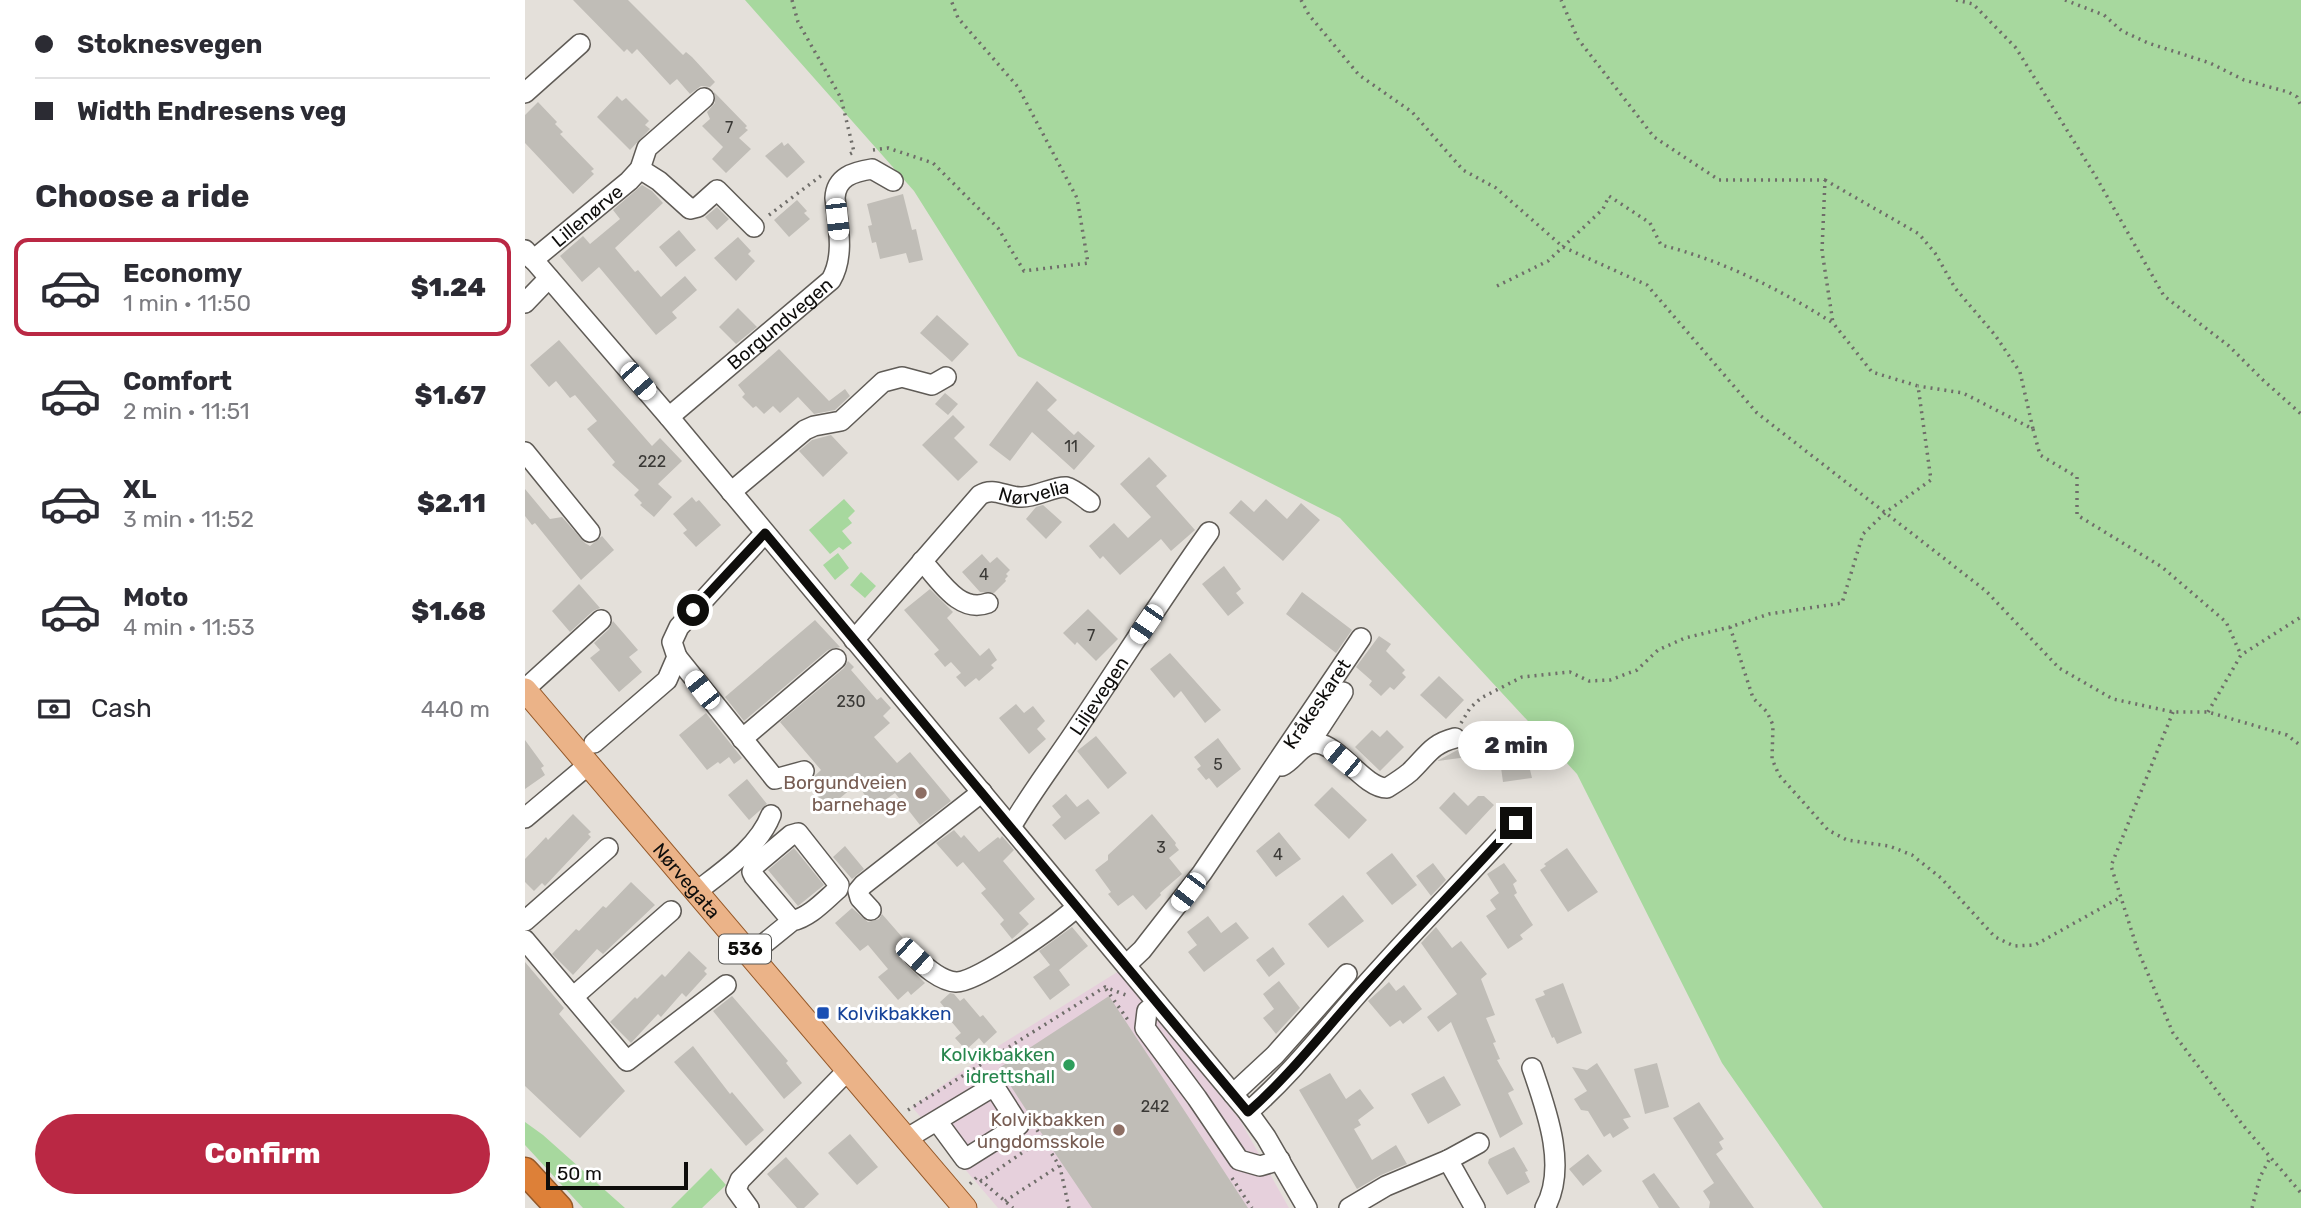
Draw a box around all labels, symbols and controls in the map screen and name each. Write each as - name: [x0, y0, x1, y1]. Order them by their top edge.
- text: Stoknesvegen: [77, 29, 263, 60]
- text: Width Endresens veg: [77, 96, 347, 127]
- house number: 7: [725, 118, 733, 137]
- text: Choose a ride: [35, 177, 249, 215]
- street label: Lillenørve: [547, 180, 628, 252]
- car: [825, 197, 850, 241]
- icon: car: [39, 256, 102, 319]
- text: Economy: [123, 258, 242, 289]
- text: $1.24: [411, 272, 486, 303]
- street label: Borgundvegen: [723, 273, 837, 375]
- text: 1 min · 11:50: [123, 289, 251, 317]
- car: [617, 358, 660, 404]
- icon: car: [39, 364, 102, 427]
- text: Comfort: [123, 366, 232, 397]
- text: $1.67: [415, 380, 486, 411]
- text: 2 min · 11:51: [123, 397, 250, 425]
- house number: 11: [1064, 437, 1078, 456]
- house number: 222: [638, 452, 666, 471]
- icon: car: [39, 472, 102, 535]
- text: XL: [123, 474, 156, 505]
- street label: Nørvelia: [996, 476, 1070, 509]
- text: $2.11: [417, 488, 486, 519]
- text: 3 min · 11:52: [123, 505, 254, 533]
- house number: 4: [979, 565, 989, 584]
- icon: car: [39, 580, 102, 643]
- text: Moto: [123, 582, 188, 613]
- route start: [677, 594, 709, 626]
- text: $1.68: [411, 596, 486, 627]
- car: [1126, 601, 1167, 647]
- text: 4 min · 11:53: [123, 613, 255, 641]
- house number: 7: [1087, 626, 1095, 645]
- street label: Liljevegen: [1065, 652, 1133, 740]
- street label: Kråkeskaret: [1278, 654, 1356, 753]
- car: [681, 667, 724, 713]
- icon: cash: [35, 690, 73, 728]
- house number: 230: [836, 692, 866, 711]
- text: Cash: [91, 693, 152, 724]
- text: 440 m: [421, 695, 490, 723]
- callout: 2 min: [1458, 722, 1574, 770]
- text: 2 min: [1484, 731, 1548, 759]
- car: [1320, 737, 1365, 781]
- house number: 5: [1213, 755, 1223, 774]
- place label: Borgundveien barnehage: [783, 771, 907, 816]
- marker: Borgundveien barnehage: [913, 785, 929, 801]
- route end: [1500, 807, 1532, 839]
- street label: Nørvegata: [648, 838, 725, 923]
- house number: 3: [1156, 838, 1166, 857]
- house number: 4: [1273, 845, 1283, 864]
- car: [1167, 869, 1210, 915]
- road number: 536: [719, 934, 771, 964]
- car: [892, 934, 937, 978]
- place label: Kolvikbakken: [837, 1002, 951, 1025]
- marker: Kolvikbakken: [815, 1005, 831, 1021]
- place label: Kolvikbakken idrettshall: [941, 1043, 1055, 1088]
- marker: Kolvikbakken idrettshall: [1061, 1057, 1077, 1073]
- house number: 242: [1141, 1097, 1169, 1116]
- place label: Kolvikbakken ungdomsskole: [977, 1108, 1105, 1153]
- button: Confirm: [35, 1114, 490, 1194]
- marker: Kolvikbakken ungdomsskole: [1111, 1122, 1127, 1138]
- scale bar: [546, 1159, 688, 1191]
- text: 50 m: [557, 1162, 602, 1185]

